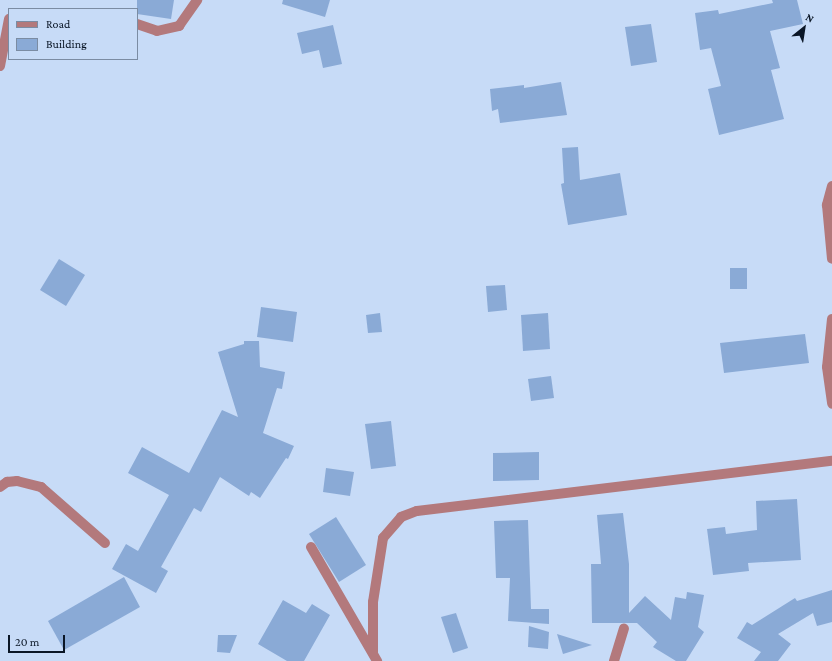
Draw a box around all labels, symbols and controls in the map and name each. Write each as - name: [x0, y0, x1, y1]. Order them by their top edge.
- legend: [8, 8, 138, 60]
- north arrow: [784, 8, 824, 48]
- text: N: [804, 11, 816, 25]
- text: Road: [46, 17, 70, 31]
- text: Building: [46, 37, 87, 51]
- scale bar: [10, 627, 67, 653]
- text: 20 m: [15, 635, 39, 649]

